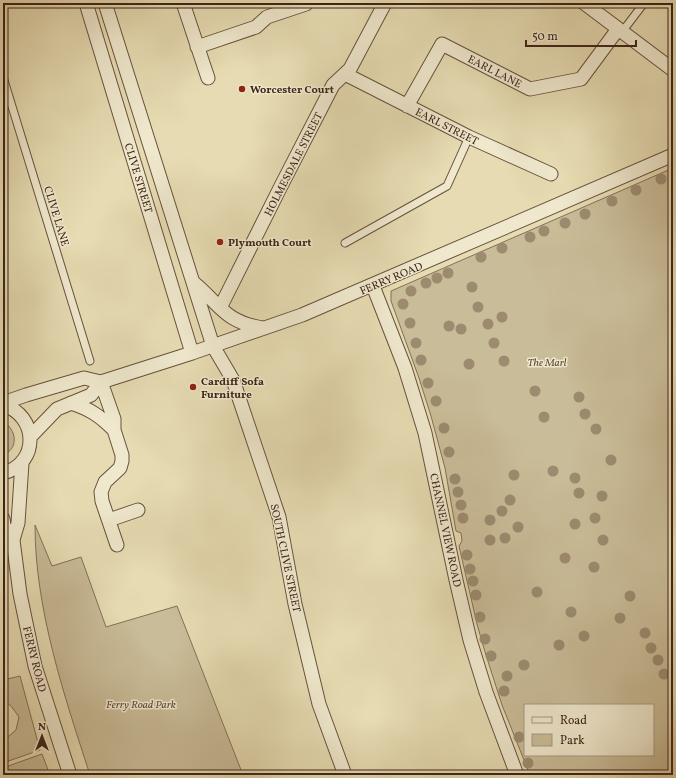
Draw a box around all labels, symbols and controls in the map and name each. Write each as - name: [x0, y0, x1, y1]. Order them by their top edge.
- scale bar: [526, 22, 636, 48]
- text: 50 m: [532, 29, 558, 45]
- street label: EARL LANE: [465, 52, 524, 93]
- place label: Worcester Court: [250, 83, 334, 98]
- marker: Worcester Court: [237, 84, 247, 94]
- street label: EARL STREET: [412, 105, 481, 150]
- street label: HOLMESDALE STREET: [262, 110, 327, 219]
- street label: CLIVE STREET: [120, 142, 155, 216]
- street label: CLIVE LANE: [39, 184, 72, 249]
- place label: Plymouth Court: [228, 236, 311, 251]
- marker: Plymouth Court: [215, 237, 225, 247]
- street label: FERRY ROAD: [358, 259, 425, 299]
- park label: The Marl: [527, 356, 567, 371]
- place label: Cardiff Sofa Furniture: [201, 375, 264, 403]
- marker: Cardiff Sofa Furniture: [188, 382, 198, 392]
- street label: CHANNEL VIEW ROAD: [425, 472, 464, 589]
- street label: SOUTH CLIVE STREET: [266, 503, 303, 614]
- street label: FERRY ROAD: [18, 625, 49, 694]
- park label: Ferry Road Park: [106, 698, 176, 713]
- legend: [524, 704, 654, 756]
- text: Road: [560, 713, 587, 729]
- north arrow: [22, 716, 62, 756]
- text: N: [38, 720, 46, 735]
- text: Park: [560, 733, 585, 749]

